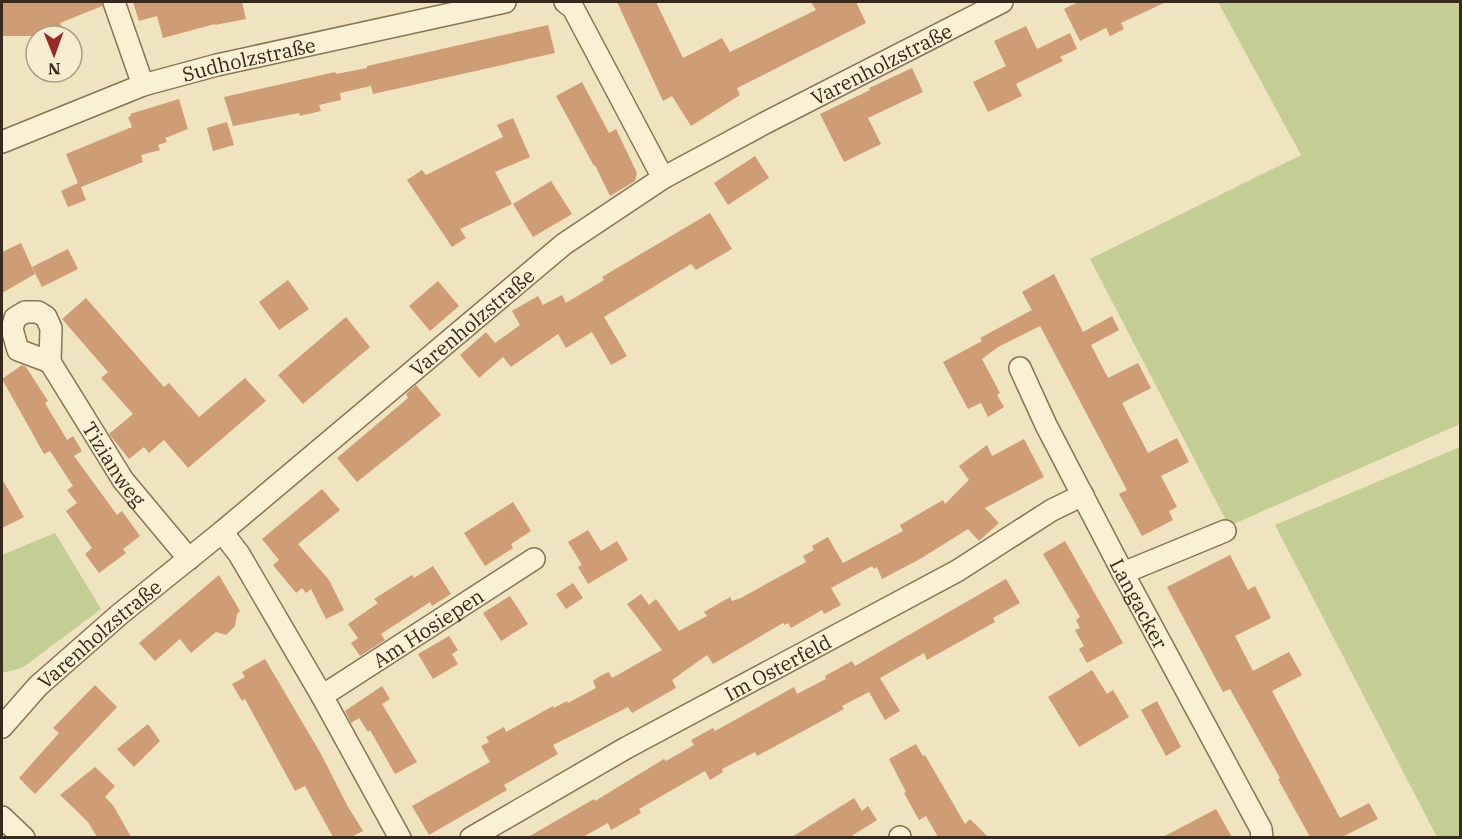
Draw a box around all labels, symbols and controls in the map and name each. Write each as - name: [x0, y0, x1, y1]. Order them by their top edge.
- street label: Varenholzstraße: [806, 16, 956, 111]
- north arrow: [24, 24, 84, 84]
- street label: Sudholzstraße: [179, 30, 318, 87]
- text: N: [48, 59, 61, 79]
- street label: Varenholzstraße: [404, 261, 540, 382]
- street label: Tizianweg: [77, 416, 153, 512]
- street label: Langacker: [1104, 554, 1175, 653]
- street label: Varenholzstraße: [31, 573, 167, 694]
- street label: Am Hosiepen: [367, 582, 489, 673]
- street label: Im Osterfeld: [719, 627, 836, 707]

